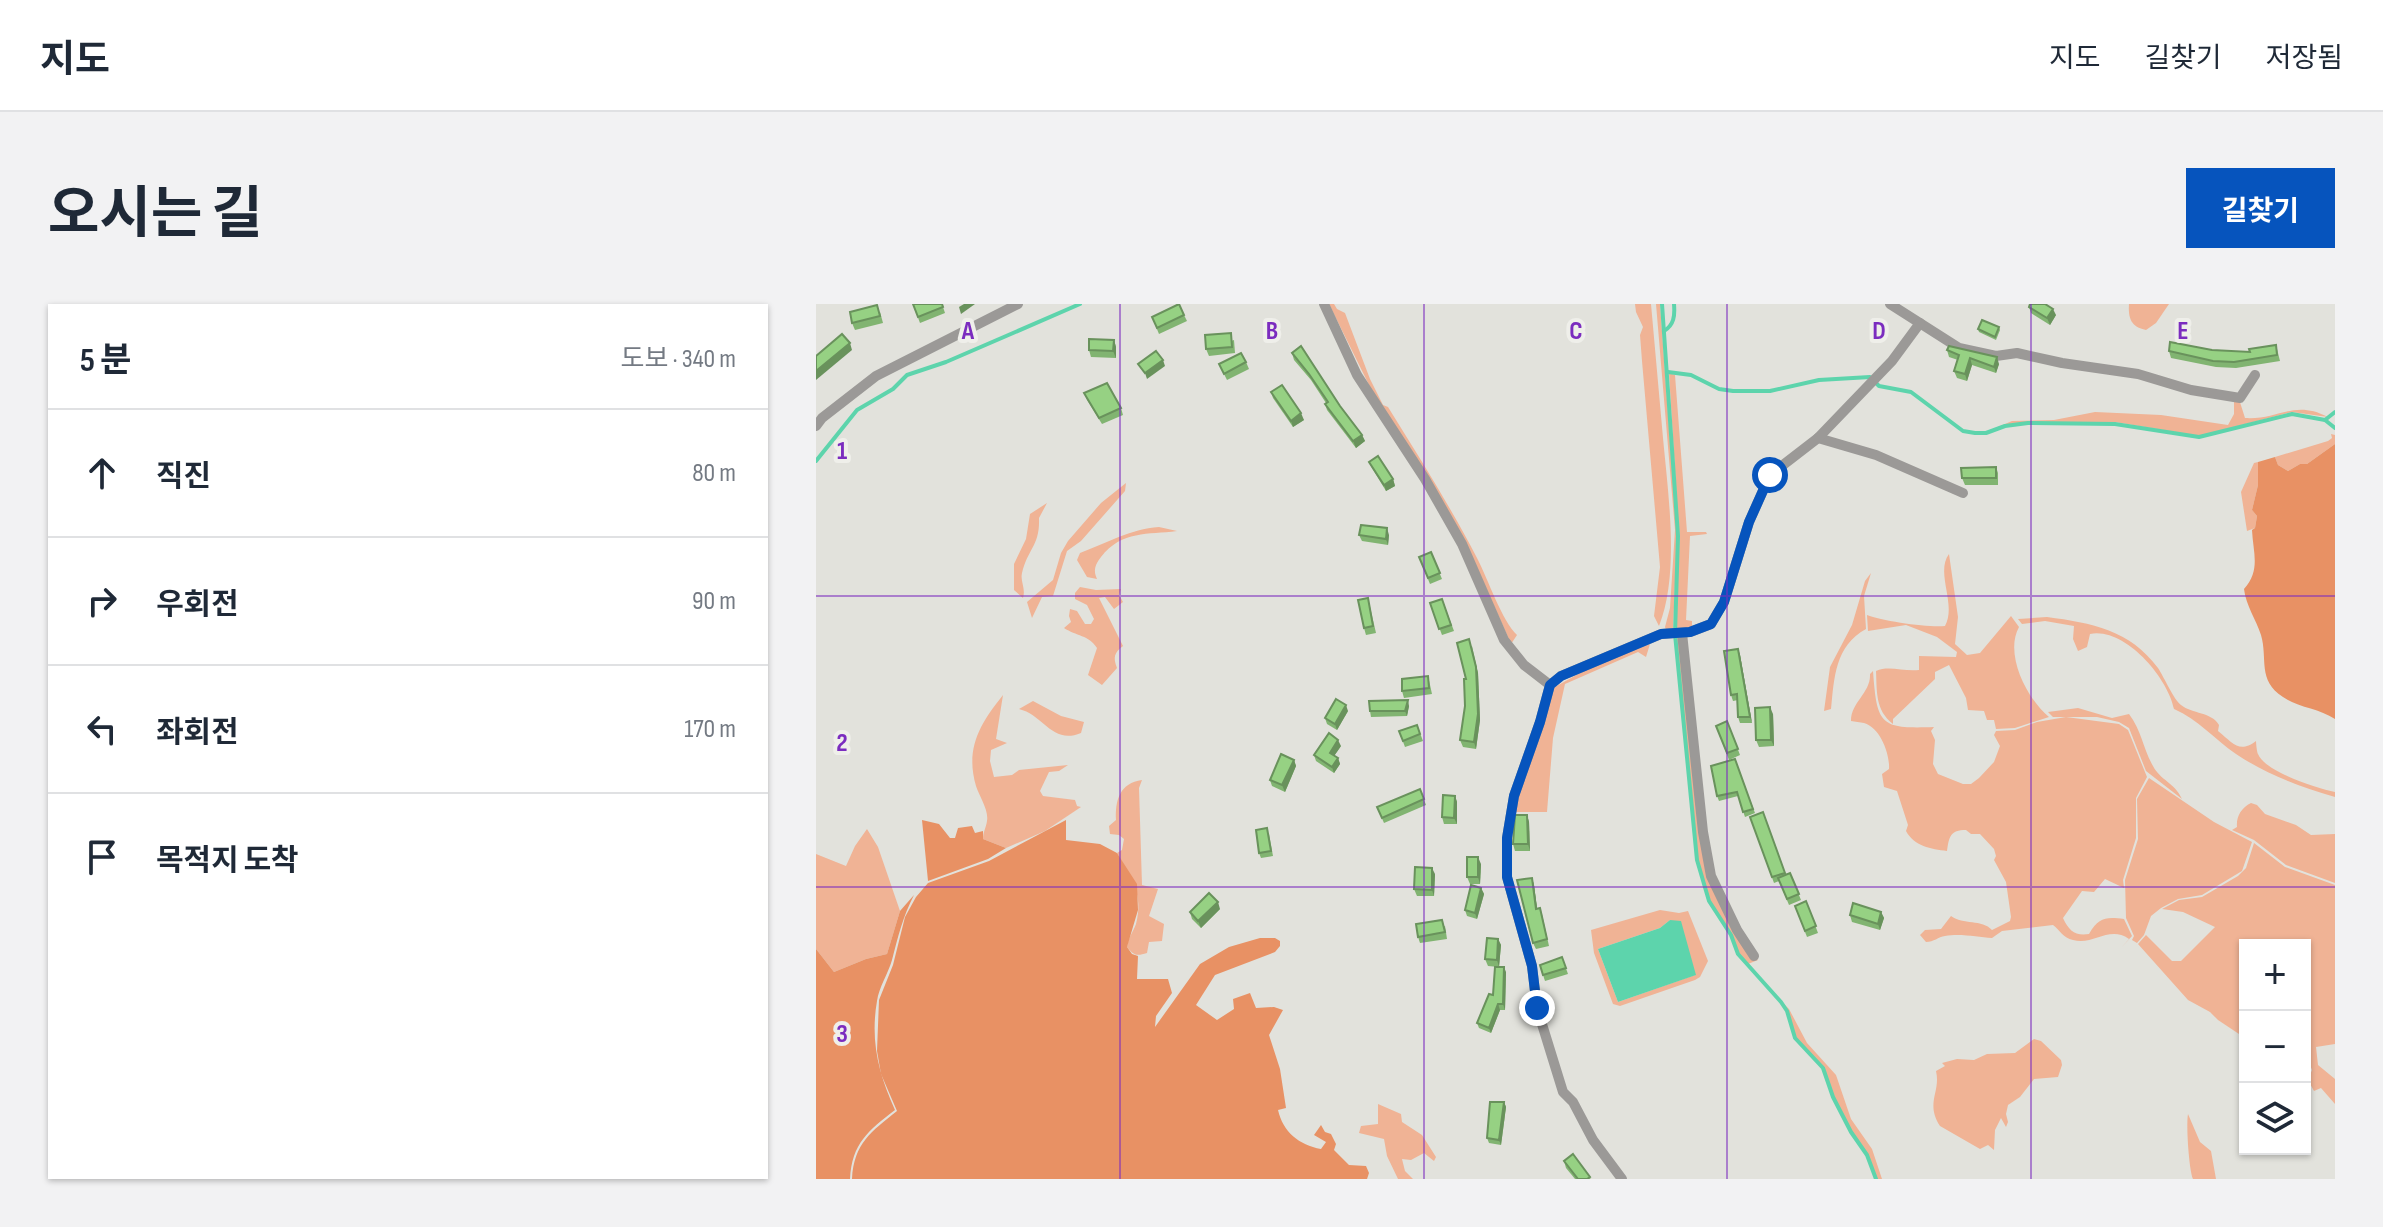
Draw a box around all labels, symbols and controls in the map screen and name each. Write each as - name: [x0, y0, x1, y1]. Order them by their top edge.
- text: 지도: [40, 38, 110, 83]
- text: 지도: [2049, 42, 2100, 75]
- text: 길찾기: [2144, 42, 2222, 75]
- text: 저장됨: [2266, 42, 2343, 75]
- button: 길찾기: [2186, 168, 2335, 248]
- text: 오시는 길: [48, 182, 263, 249]
- text: A: [961, 316, 975, 347]
- text: B: [1266, 316, 1278, 347]
- text: C: [1569, 316, 1583, 347]
- text: D: [1872, 316, 1886, 347]
- text: E: [2177, 316, 2189, 347]
- text: 5 분: [80, 340, 132, 381]
- text: 도보 · 340 m: [620, 344, 736, 375]
- text: 1: [837, 436, 847, 467]
- icon: ahead: [80, 451, 124, 495]
- route start: [1752, 457, 1788, 493]
- text: 80 m: [692, 458, 736, 489]
- text: 직진: [156, 459, 211, 495]
- icon: right: [80, 579, 124, 623]
- text: 90 m: [692, 586, 736, 617]
- text: 우회전: [156, 587, 239, 623]
- icon: left: [80, 707, 124, 751]
- text: 170 m: [684, 714, 736, 745]
- text: 좌회전: [156, 715, 239, 751]
- text: 2: [836, 728, 848, 759]
- icon: arrive: [80, 835, 124, 879]
- text: 목적지 도착: [156, 843, 299, 879]
- map controls: [2239, 939, 2311, 1155]
- button: +: [2239, 939, 2311, 1011]
- route end: [1519, 990, 1555, 1026]
- button: −: [2239, 1011, 2311, 1083]
- text: 3: [836, 1019, 848, 1050]
- button: layers: [2239, 1083, 2311, 1155]

